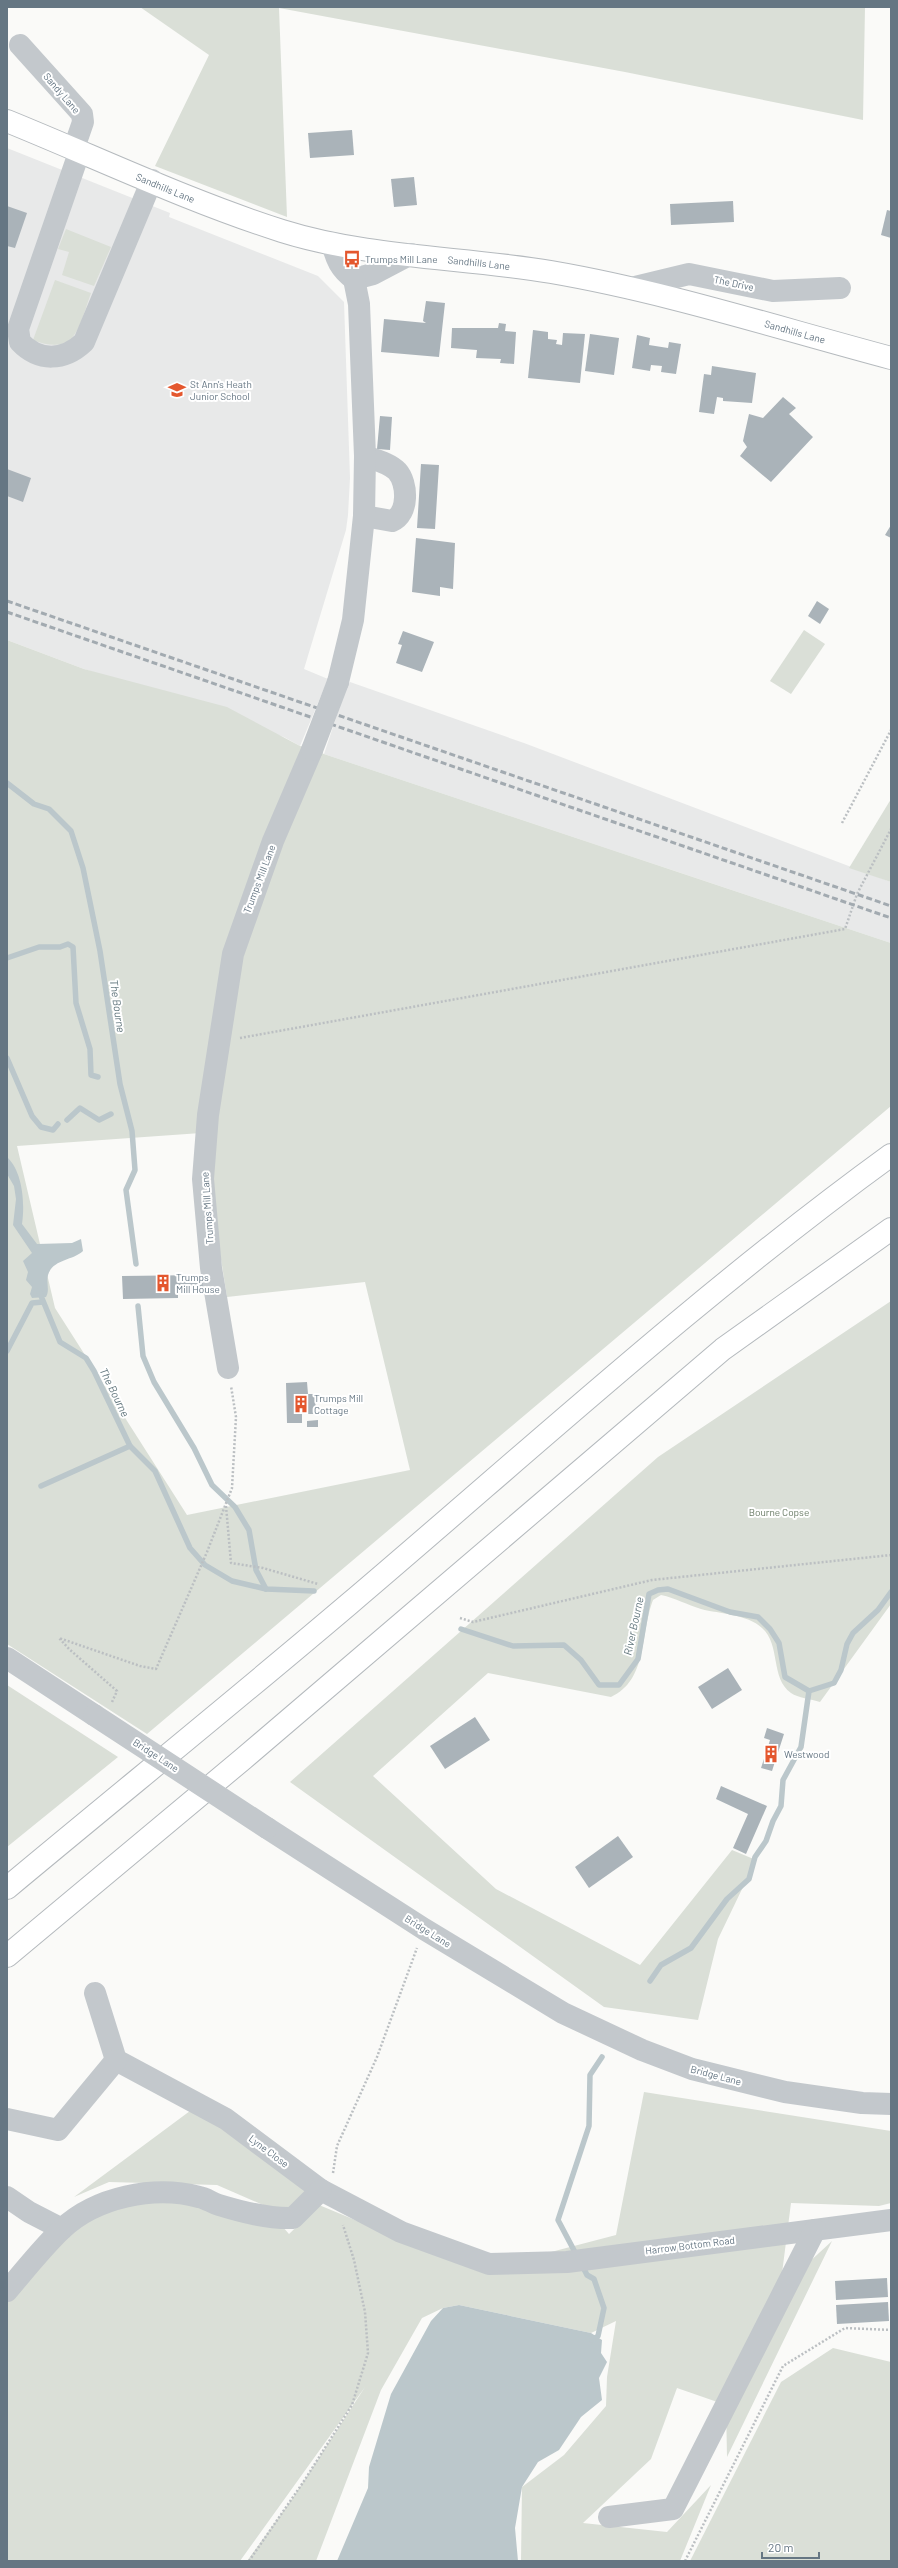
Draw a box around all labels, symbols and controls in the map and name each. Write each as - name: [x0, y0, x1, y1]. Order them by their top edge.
- street label: Sandy Lane: [41, 70, 83, 116]
- street label: Sandhills Lane: [134, 170, 197, 205]
- bus stop icon: Trumps Mill Lane: [342, 249, 362, 269]
- place label: Trumps Mill Lane: [365, 253, 438, 265]
- street label: Sandhills Lane: [447, 253, 511, 272]
- street label: The Drive: [713, 273, 755, 293]
- street label: Sandhills Lane: [763, 317, 827, 346]
- place label: St Ann's Heath Junior School: [190, 378, 252, 402]
- school or university icon: St Ann's Heath Junior School: [167, 380, 187, 400]
- street label: Trumps Mill Lane: [240, 843, 278, 915]
- water label: The Bourne: [108, 979, 128, 1033]
- street label: Trumps Mill Lane: [198, 1171, 216, 1245]
- place label: Trumps Mill House: [176, 1271, 220, 1295]
- building icon: Trumps Mill House: [153, 1273, 173, 1293]
- water label: The Bourne: [98, 1365, 133, 1419]
- place label: Trumps Mill Cottage: [314, 1392, 363, 1416]
- building icon: Trumps Mill Cottage: [291, 1394, 311, 1414]
- park label: Bourne Copse: [749, 1506, 809, 1518]
- water label: River Bourne: [620, 1595, 646, 1656]
- street label: Bridge Lane: [131, 1736, 181, 1774]
- building icon: Westwood: [761, 1744, 781, 1764]
- place label: Westwood: [784, 1748, 829, 1760]
- street label: Bridge Lane: [403, 1912, 453, 1950]
- street label: Bridge Lane: [689, 2062, 743, 2088]
- street label: Lyne Close: [247, 2132, 291, 2170]
- street label: Harrow Bottom Road: [645, 2234, 735, 2256]
- scale bar: [762, 2534, 819, 2560]
- text: 20 m: [768, 2540, 794, 2554]

